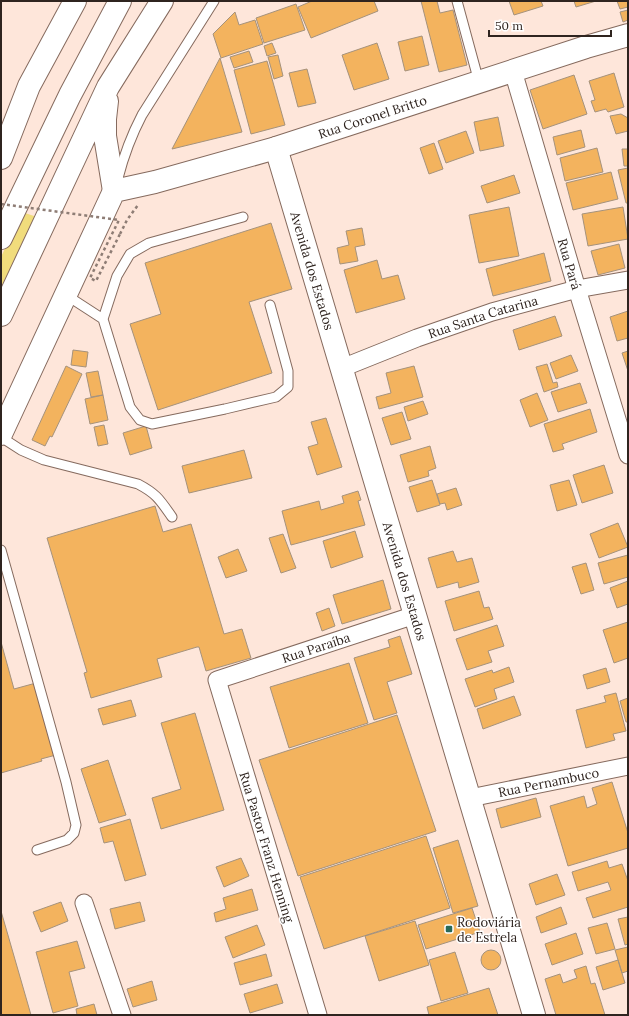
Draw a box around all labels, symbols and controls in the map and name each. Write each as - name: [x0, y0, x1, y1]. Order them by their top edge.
- scale bar: [489, 12, 611, 38]
- text: 50 m: [495, 18, 523, 33]
- street label: Rua Coronel Britto: [316, 91, 429, 143]
- street label: Avenida dos Estados: [286, 208, 338, 332]
- street label: Rua Pará: [554, 236, 585, 292]
- street label: Rua Santa Catarina: [426, 292, 540, 343]
- street label: Avenida dos Estados: [378, 519, 430, 643]
- street label: Rua Paraíba: [280, 629, 353, 667]
- street label: Rua Pernambuco: [497, 764, 601, 801]
- street label: Rua Pastor Franz Henning: [235, 770, 298, 925]
- place label: Rodoviária de Estrela: [457, 914, 521, 946]
- marker: Rodoviária de Estrela: [444, 924, 454, 934]

